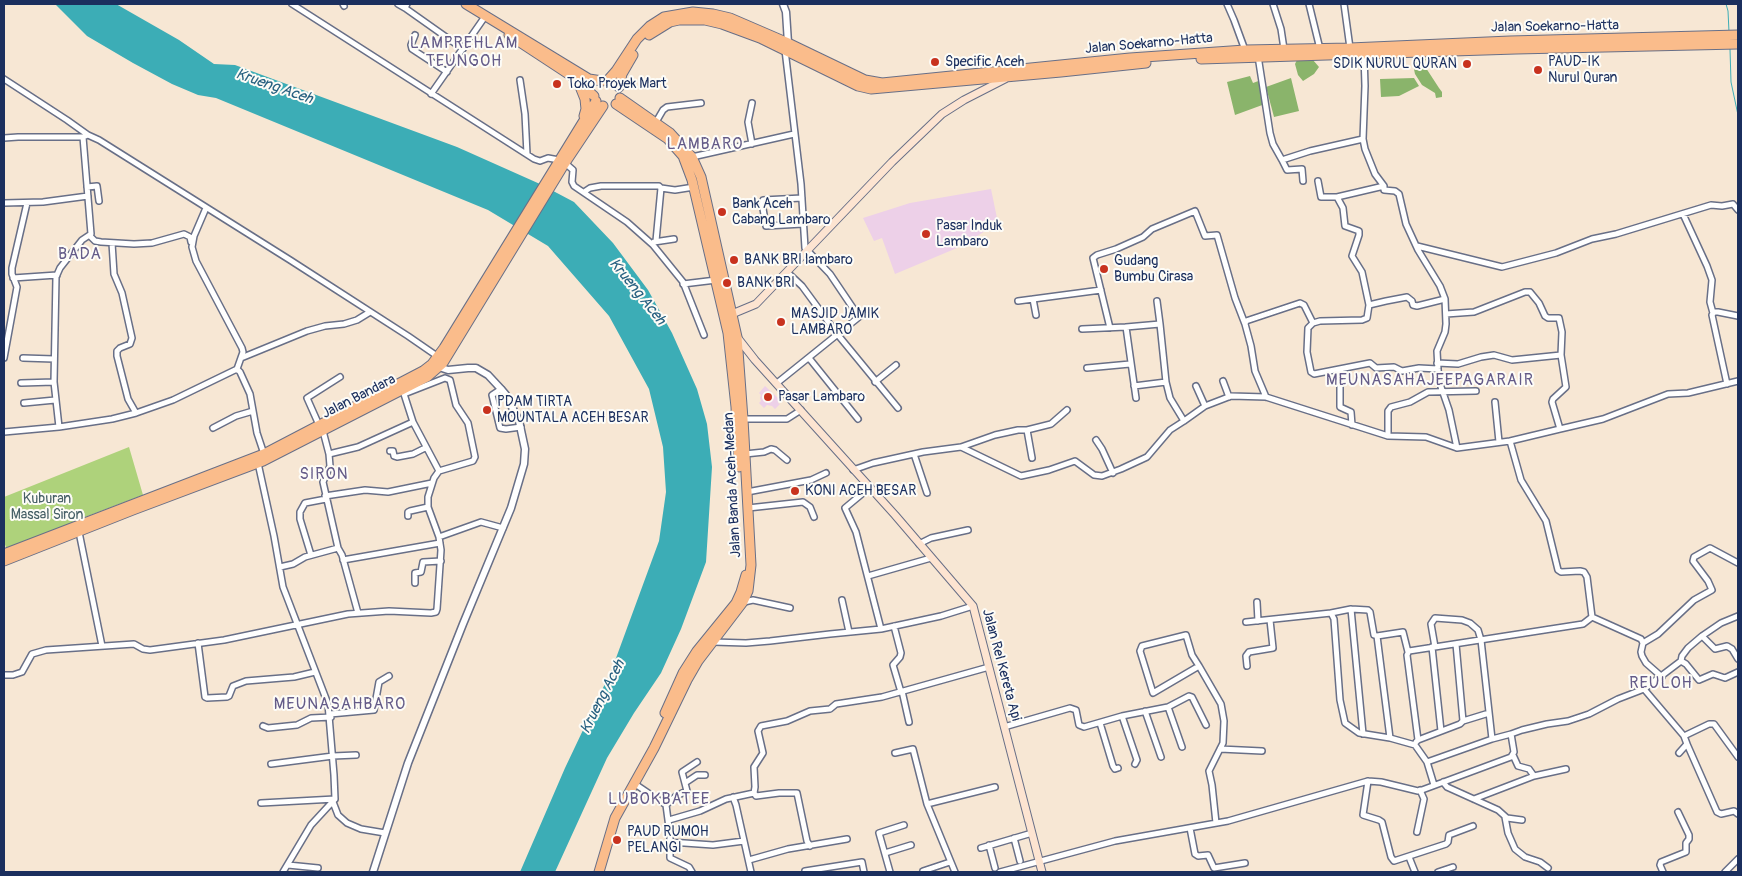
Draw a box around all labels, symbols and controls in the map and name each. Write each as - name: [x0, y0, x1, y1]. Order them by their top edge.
- street label: Jalan Soekarno-Hatta: [1491, 17, 1619, 37]
- street label: Jalan Soekarno-Hatta: [1085, 30, 1213, 58]
- district label: LAMPREHLAM TEUNGOH: [409, 34, 519, 72]
- place label: Specific Aceh: [945, 54, 1024, 70]
- place label: PAUD-IK Nurul Quran: [1548, 54, 1618, 86]
- marker: Specific Aceh: [929, 56, 941, 68]
- place label: SDIK NURUL QURAN: [1333, 56, 1457, 72]
- marker: SDIK NURUL QURAN: [1461, 58, 1473, 70]
- marker: PAUD-IK Nurul Quran: [1532, 64, 1544, 76]
- water label: Krueng Aceh: [233, 65, 315, 109]
- place label: Toko Proyek Mart: [567, 76, 667, 92]
- marker: Toko Proyek Mart: [551, 78, 563, 90]
- district label: LAMBARO: [666, 135, 744, 155]
- place label: Bank Aceh Cabang Lambaro: [732, 196, 831, 228]
- marker: Bank Aceh Cabang Lambaro: [716, 206, 728, 218]
- place label: Pasar Induk Lambaro: [936, 218, 1002, 250]
- marker: Pasar Induk Lambaro: [920, 228, 932, 240]
- district label: BADA: [58, 245, 102, 265]
- place label: BANK BRI lambaro: [744, 252, 853, 268]
- place label: Gudang Bumbu Cirasa: [1114, 253, 1193, 286]
- marker: BANK BRI lambaro: [728, 254, 740, 266]
- water label: Krueng Aceh: [605, 255, 669, 329]
- marker: Gudang Bumbu Cirasa: [1098, 263, 1110, 275]
- place label: BANK BRI: [737, 275, 795, 291]
- marker: BANK BRI: [721, 277, 733, 289]
- place label: MASJID JAMIK LAMBARO: [791, 306, 879, 338]
- marker: MASJID JAMIK LAMBARO: [775, 316, 787, 328]
- street label: Jalan Bandara: [319, 371, 399, 423]
- district label: MEUNASAHAJEEPAGARAIR: [1323, 371, 1537, 391]
- place label: Pasar Lambaro: [778, 389, 865, 405]
- marker: Pasar Lambaro: [762, 391, 774, 403]
- place label: PDAM TIRTA MOUNTALA ACEH BESAR: [497, 394, 649, 427]
- marker: PDAM TIRTA MOUNTALA ACEH BESAR: [481, 404, 493, 416]
- street label: Jalan Banda Aceh-Medan: [721, 412, 745, 558]
- district label: SIRON: [299, 465, 349, 485]
- place label: KONI ACEH BESAR: [805, 483, 916, 499]
- marker: KONI ACEH BESAR: [789, 485, 801, 497]
- park label: Kuburan Massal Siron: [11, 491, 83, 524]
- street label: Jalan Rel Kereta Api: [978, 607, 1024, 723]
- water label: Krueng Aceh: [577, 657, 629, 737]
- district label: REULOH: [1629, 674, 1693, 694]
- district label: MEUNASAHBARO: [272, 695, 408, 715]
- district label: LUBOKBATEE: [607, 790, 711, 810]
- place label: PAUD RUMOH PELANGI: [627, 824, 709, 856]
- marker: PAUD RUMOH PELANGI: [611, 834, 623, 846]

